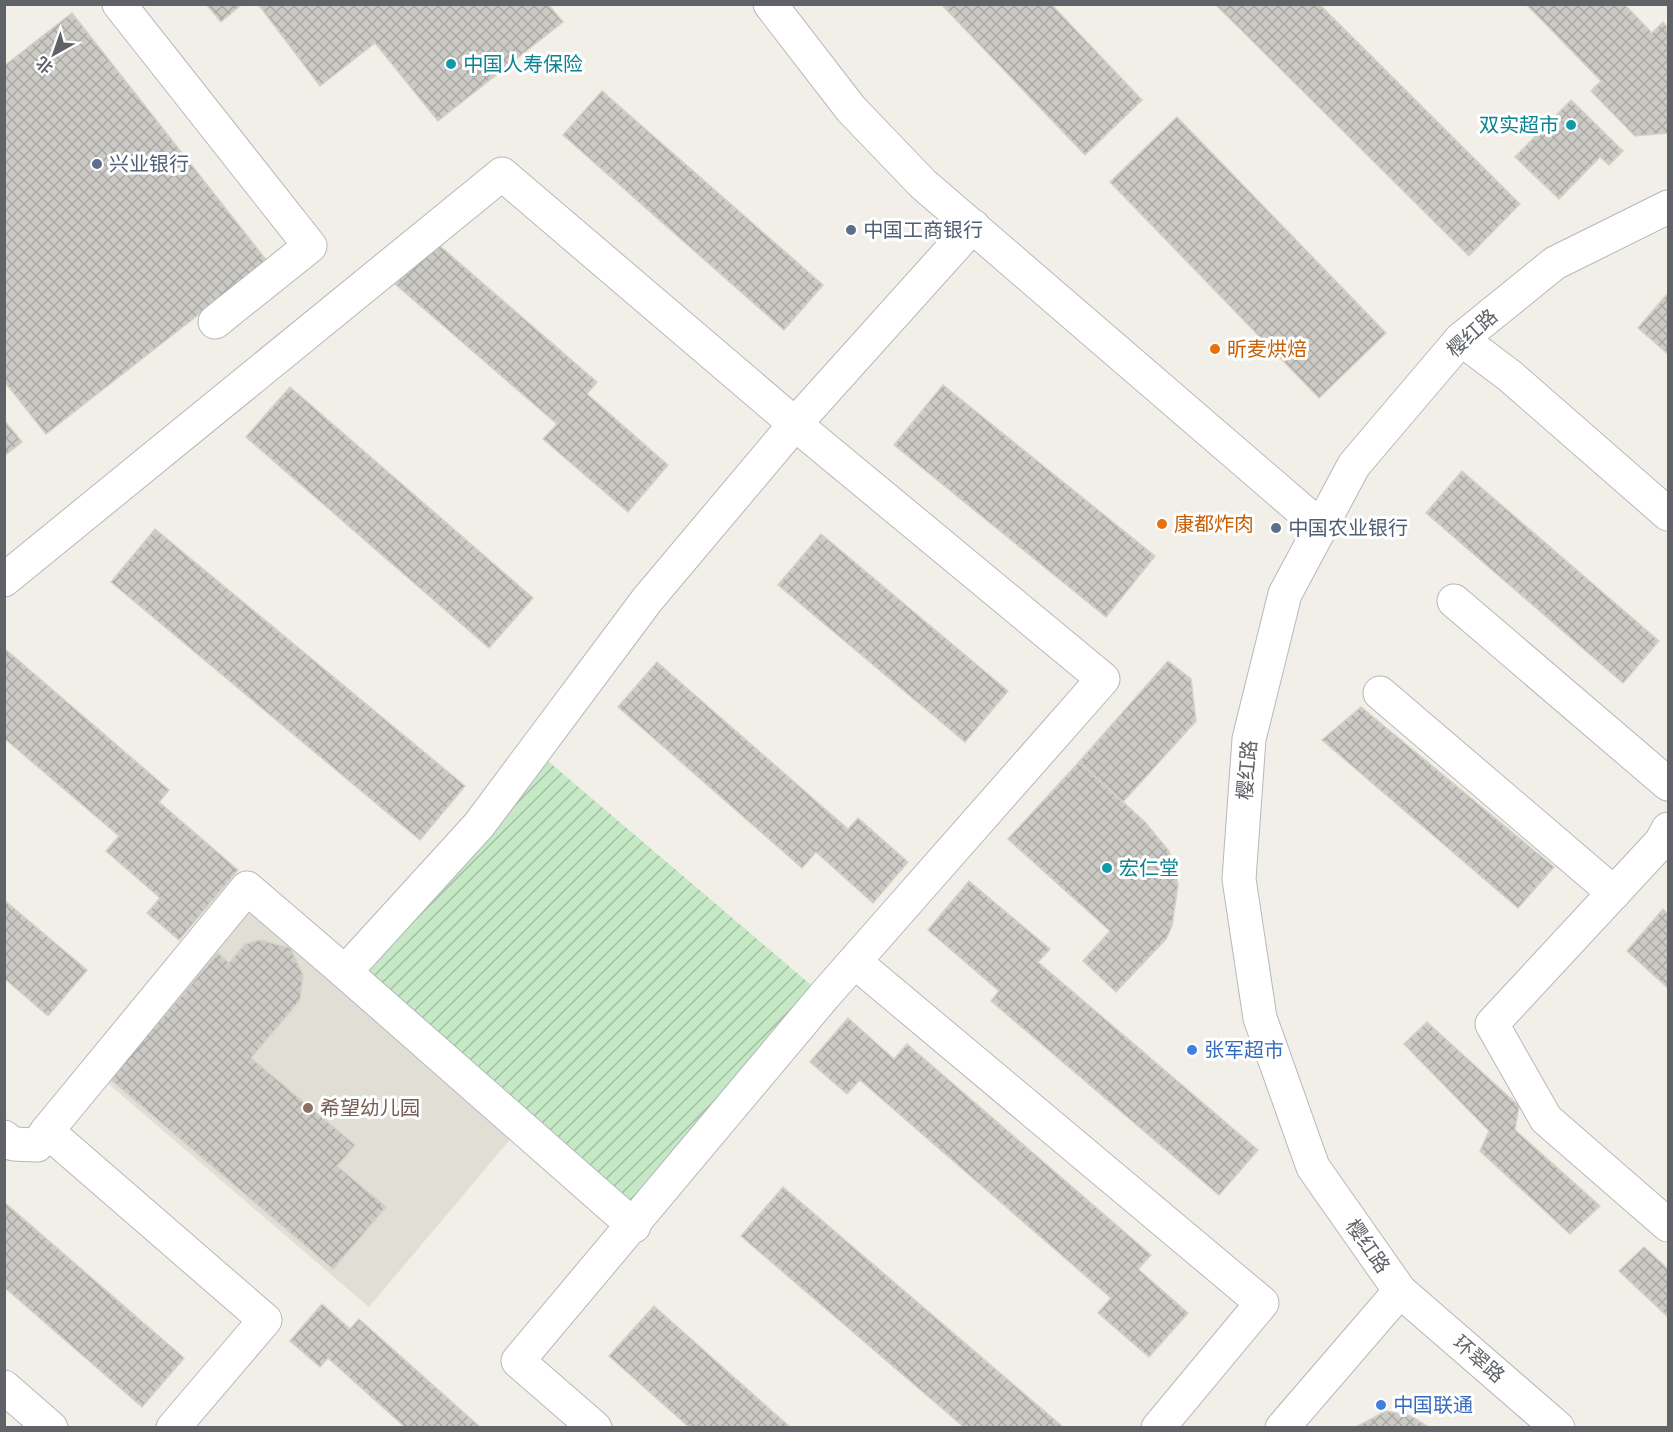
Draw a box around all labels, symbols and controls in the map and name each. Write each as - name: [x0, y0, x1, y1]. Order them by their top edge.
- north arrow: [24, 24, 84, 84]
- text: 北: [33, 53, 56, 77]
- place label: 中国人寿保险: [463, 53, 583, 75]
- marker: 中国人寿保险: [444, 57, 458, 71]
- place label: 双实超市: [1479, 114, 1559, 136]
- marker: 双实超市: [1564, 118, 1578, 132]
- place label: 兴业银行: [109, 153, 189, 175]
- marker: 兴业银行: [90, 157, 104, 171]
- place label: 中国工商银行: [863, 219, 983, 241]
- marker: 中国工商银行: [844, 223, 858, 237]
- street label: 樱红路: [1442, 305, 1502, 361]
- place label: 昕麦烘焙: [1227, 338, 1307, 360]
- marker: 昕麦烘焙: [1208, 342, 1222, 356]
- place label: 康都炸肉: [1174, 513, 1254, 535]
- marker: 康都炸肉: [1155, 517, 1169, 531]
- place label: 中国农业银行: [1288, 517, 1408, 539]
- marker: 中国农业银行: [1269, 521, 1283, 535]
- street label: 樱红路: [1233, 739, 1261, 801]
- place label: 宏仁堂: [1119, 857, 1179, 879]
- marker: 宏仁堂: [1100, 861, 1114, 875]
- place label: 张军超市: [1204, 1039, 1284, 1061]
- marker: 张军超市: [1185, 1043, 1199, 1057]
- place label: 希望幼儿园: [320, 1097, 420, 1119]
- marker: 希望幼儿园: [301, 1101, 315, 1115]
- street label: 樱红路: [1342, 1215, 1394, 1277]
- street label: 环翠路: [1449, 1331, 1509, 1387]
- place label: 中国联通: [1393, 1394, 1473, 1416]
- marker: 中国联通: [1374, 1398, 1388, 1412]

